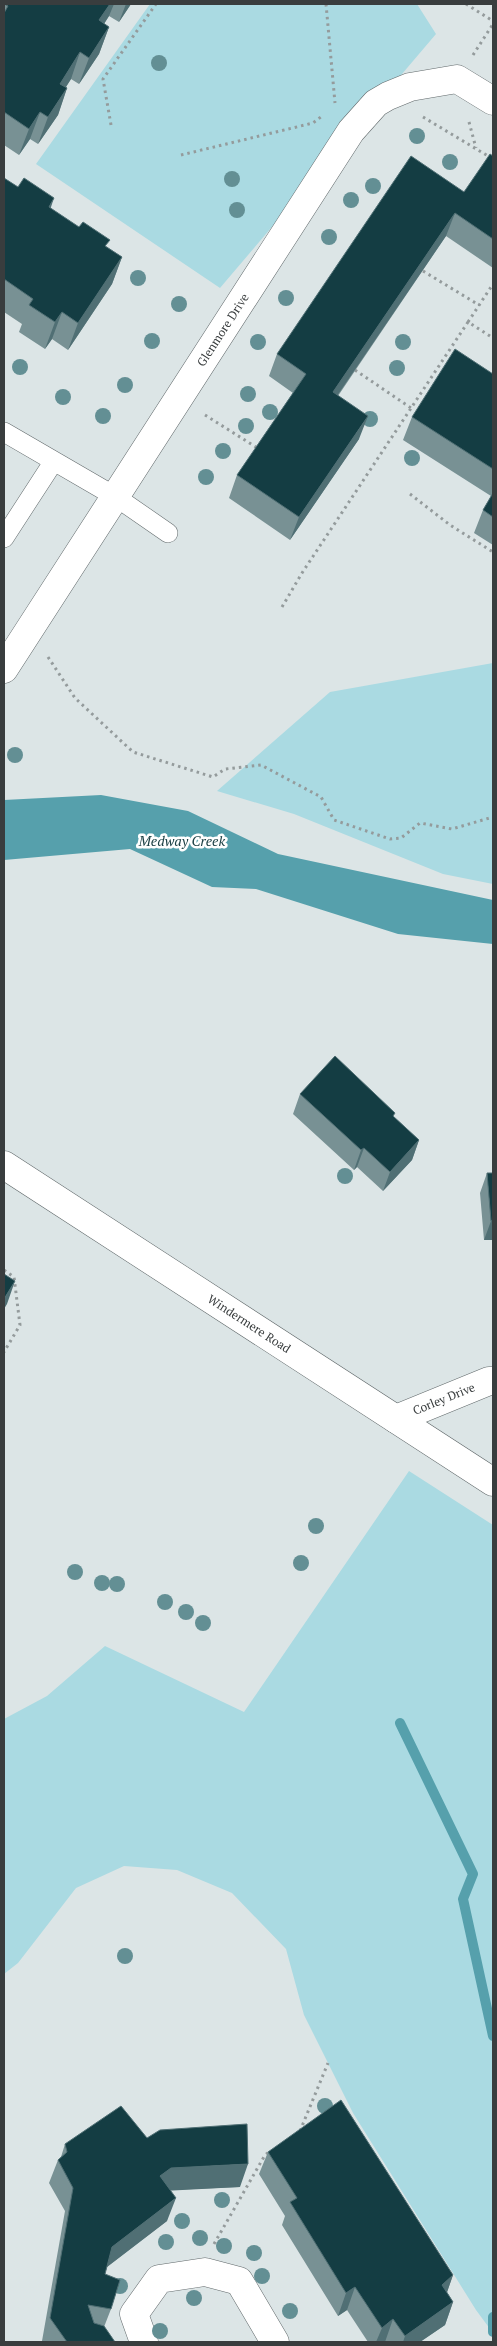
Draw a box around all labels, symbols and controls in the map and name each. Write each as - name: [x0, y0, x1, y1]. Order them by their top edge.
- street label: Glenmore Drive: [193, 290, 252, 369]
- water label: Medway Creek: [138, 831, 225, 850]
- street label: Windermere Road: [205, 1291, 294, 1356]
- street label: Corley Drive: [411, 1379, 477, 1418]

